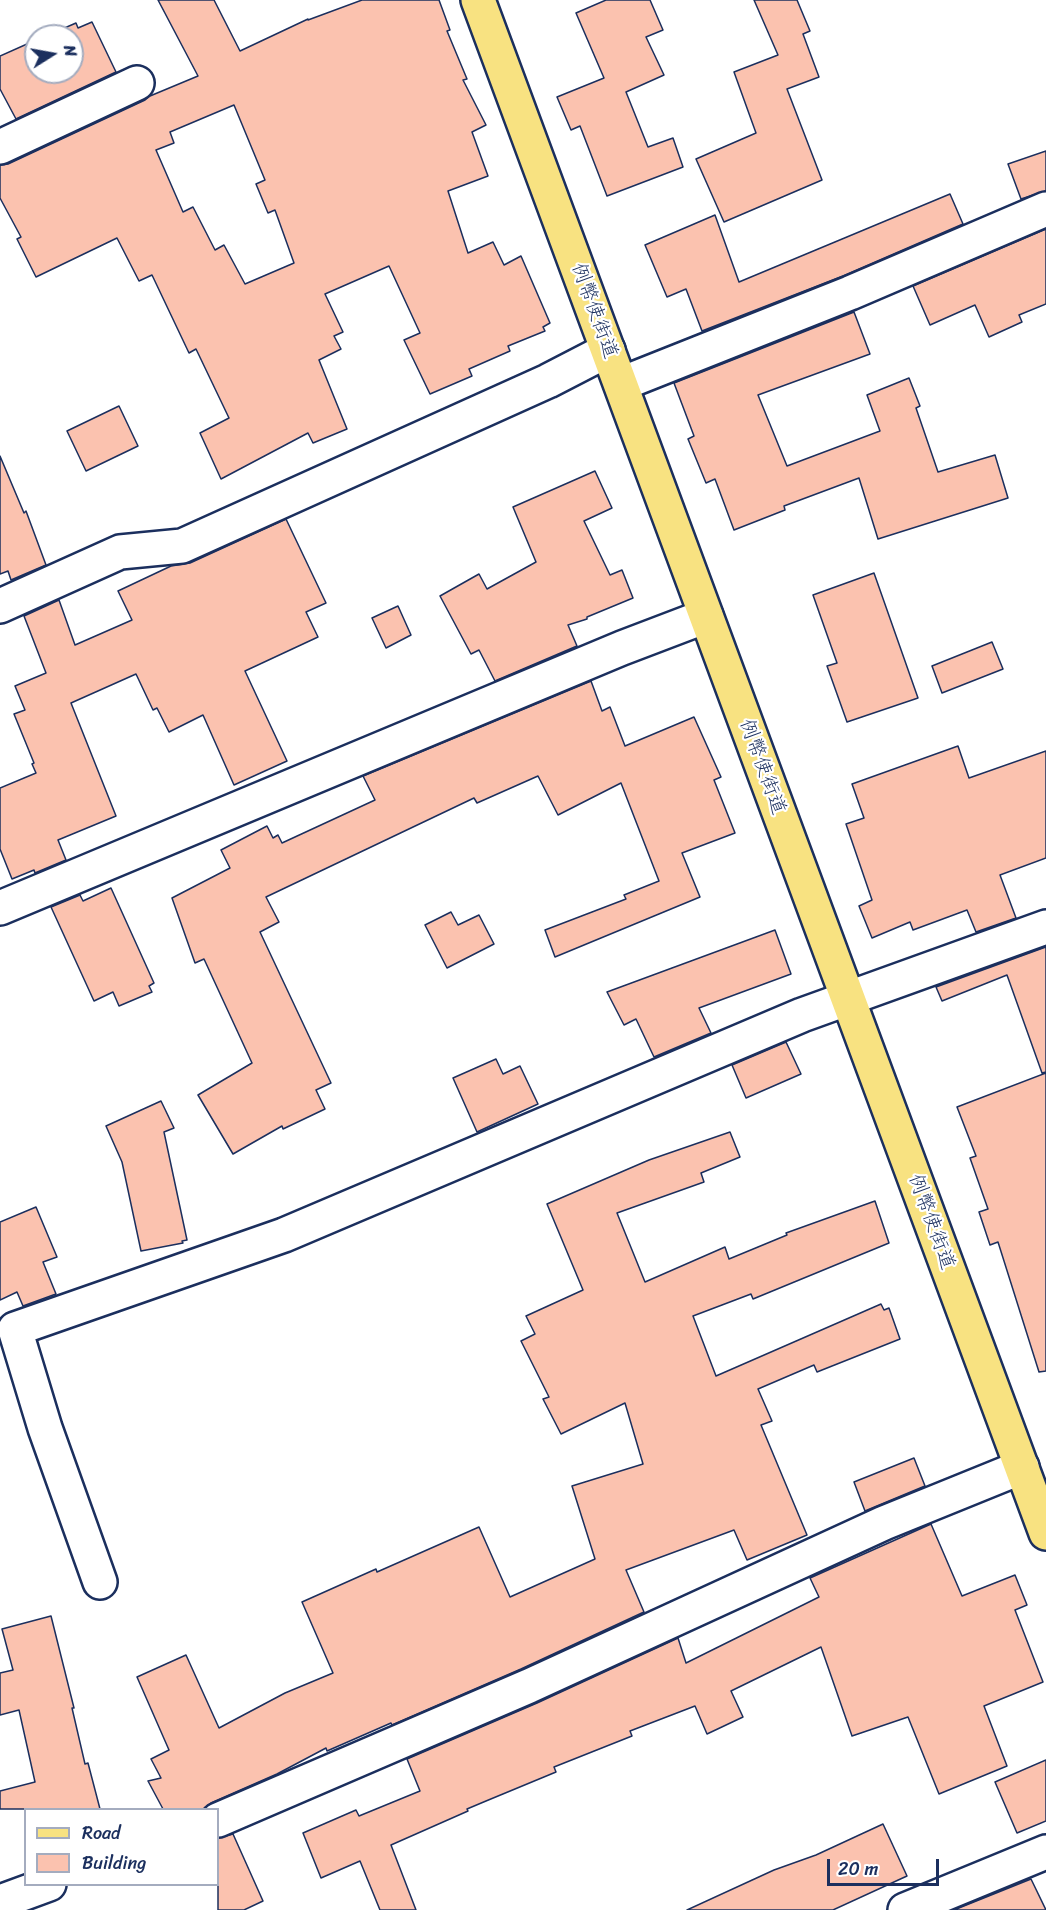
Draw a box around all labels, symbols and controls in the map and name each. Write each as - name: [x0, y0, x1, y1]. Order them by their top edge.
- north arrow: [24, 24, 84, 84]
- text: N: [55, 43, 85, 59]
- street label: 例幣使街道: [566, 260, 622, 362]
- street label: 例幣使街道: [734, 716, 790, 818]
- street label: 例幣使街道: [903, 1171, 959, 1273]
- legend: [24, 1808, 219, 1886]
- text: Road: [82, 1817, 121, 1849]
- text: Building: [82, 1847, 146, 1879]
- scale bar: [830, 1847, 942, 1885]
- text: 20 m: [838, 1853, 878, 1885]

